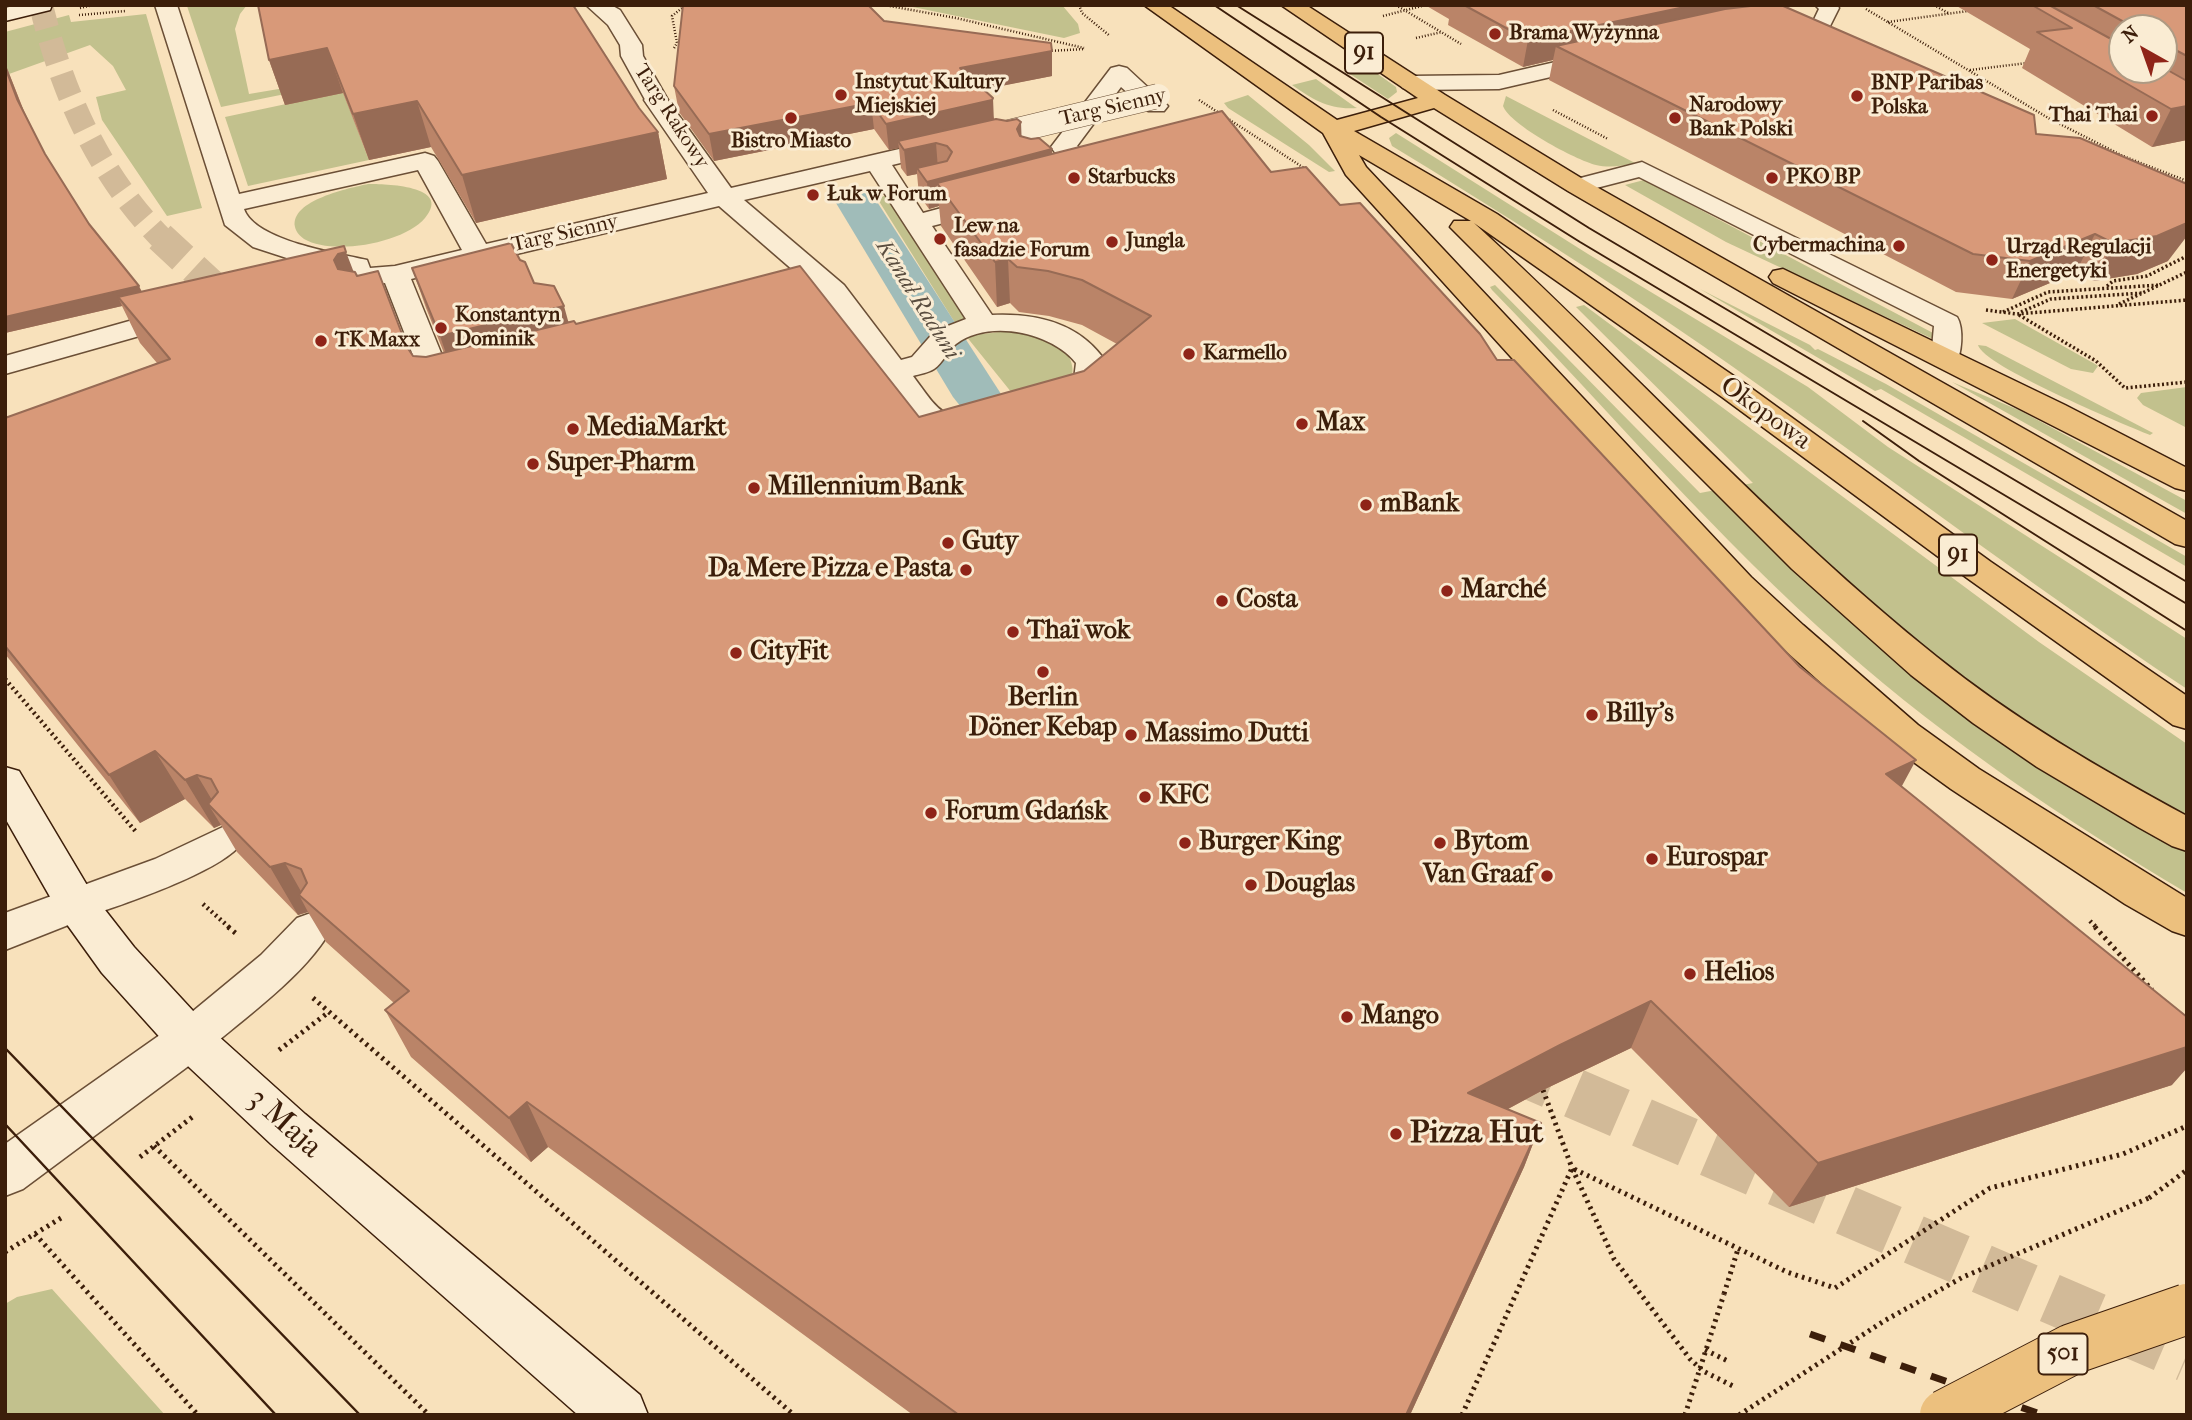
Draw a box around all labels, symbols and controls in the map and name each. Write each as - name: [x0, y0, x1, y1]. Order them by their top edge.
- north arrow: [2108, 14, 2178, 84]
- place label: Brama Wyżynna: [1509, 21, 1659, 47]
- text: N: [2118, 21, 2143, 48]
- marker: Brama Wyżynna: [1487, 26, 1503, 42]
- road number: 91: [1345, 32, 1383, 74]
- street label: Targ Rakowy: [628, 60, 714, 174]
- place label: Instytut Kultury Miejskiej: [855, 70, 1005, 120]
- place label: BNP Paribas Polska: [1871, 71, 1983, 121]
- street label: Targ Sienny: [1057, 83, 1169, 133]
- marker: Instytut Kultury Miejskiej: [833, 87, 849, 103]
- marker: BNP Paribas Polska: [1849, 88, 1865, 104]
- place label: Narodowy Bank Polski: [1689, 93, 1793, 143]
- place label: Thai Thai: [2049, 103, 2138, 129]
- marker: Thai Thai: [2144, 108, 2160, 124]
- marker: Bistro Miasto: [783, 110, 799, 126]
- marker: Narodowy Bank Polski: [1667, 110, 1683, 126]
- place label: Bistro Miasto: [731, 129, 851, 155]
- place label: Starbucks: [1088, 165, 1175, 191]
- place label: PKO BP: [1786, 165, 1860, 191]
- marker: Starbucks: [1066, 170, 1082, 186]
- marker: PKO BP: [1764, 170, 1780, 186]
- place label: Łuk w Forum: [827, 182, 947, 208]
- marker: Łuk w Forum: [805, 187, 821, 203]
- street label: Targ Sienny: [509, 209, 621, 259]
- place label: Lew na fasadzie Forum: [954, 214, 1090, 264]
- place label: Jungla: [1126, 229, 1184, 255]
- marker: Lew na fasadzie Forum: [932, 231, 948, 247]
- place label: Cybermachina: [1753, 233, 1885, 259]
- marker: Jungla: [1104, 234, 1120, 250]
- water label: Kanał Raduni: [869, 235, 965, 365]
- place label: Urząd Regulacji Energetyki: [2006, 235, 2151, 285]
- marker: Cybermachina: [1891, 238, 1907, 254]
- marker: Urząd Regulacji Energetyki: [1984, 252, 2000, 268]
- place label: Konstantyn Dominik: [455, 303, 560, 353]
- marker: Konstantyn Dominik: [433, 320, 449, 336]
- place label: TK Maxx: [335, 328, 420, 354]
- marker: TK Maxx: [313, 333, 329, 349]
- place label: Karmello: [1203, 341, 1287, 367]
- marker: Karmello: [1181, 346, 1197, 362]
- street label: Okopowa: [1714, 371, 1816, 457]
- place label: Max: [1316, 408, 1365, 440]
- place label: MediaMarkt: [587, 413, 727, 445]
- marker: Max: [1294, 416, 1310, 432]
- marker: MediaMarkt: [565, 421, 581, 437]
- place label: Super-Pharm: [547, 448, 695, 480]
- marker: Super-Pharm: [525, 456, 541, 472]
- place label: Millennium Bank: [768, 472, 964, 504]
- marker: Millennium Bank: [746, 480, 762, 496]
- place label: mBank: [1380, 489, 1459, 521]
- marker: mBank: [1358, 497, 1374, 513]
- place label: Guty: [962, 527, 1018, 559]
- road number: 91: [1939, 534, 1977, 576]
- marker: Guty: [940, 535, 956, 551]
- place label: Da Mere Pizza e Pasta: [708, 554, 952, 586]
- marker: Da Mere Pizza e Pasta: [958, 562, 974, 578]
- place label: Marché: [1461, 575, 1546, 607]
- marker: Marché: [1439, 583, 1455, 599]
- place label: Costa: [1236, 585, 1298, 617]
- marker: Costa: [1214, 593, 1230, 609]
- place label: Thaï wok: [1027, 616, 1130, 648]
- marker: Thaï wok: [1005, 624, 1021, 640]
- place label: CityFit: [750, 637, 829, 669]
- marker: CityFit: [728, 645, 744, 661]
- marker: Berlin Döner Kebap: [1035, 664, 1051, 680]
- place label: Berlin Döner Kebap: [969, 683, 1117, 744]
- place label: Billy's: [1606, 699, 1674, 731]
- marker: Billy's: [1584, 707, 1600, 723]
- place label: Massimo Dutti: [1145, 719, 1309, 751]
- marker: Massimo Dutti: [1123, 727, 1139, 743]
- place label: KFC: [1159, 781, 1209, 813]
- marker: KFC: [1137, 789, 1153, 805]
- place label: Forum Gdańsk: [945, 797, 1108, 829]
- marker: Forum Gdańsk: [923, 805, 939, 821]
- place label: Burger King: [1199, 827, 1341, 859]
- place label: Bytom: [1454, 827, 1529, 859]
- marker: Burger King: [1177, 835, 1193, 851]
- marker: Bytom: [1432, 835, 1448, 851]
- place label: Eurospar: [1666, 843, 1767, 875]
- marker: Eurospar: [1644, 851, 1660, 867]
- place label: Van Graaf: [1423, 860, 1533, 892]
- marker: Van Graaf: [1539, 868, 1555, 884]
- place label: Douglas: [1265, 869, 1355, 901]
- marker: Douglas: [1243, 877, 1259, 893]
- place label: Helios: [1704, 958, 1774, 990]
- marker: Helios: [1682, 966, 1698, 982]
- place label: Mango: [1361, 1001, 1439, 1033]
- marker: Mango: [1339, 1009, 1355, 1025]
- street label: 3 Maja: [239, 1081, 329, 1167]
- place label: Pizza Hut: [1410, 1115, 1543, 1153]
- marker: Pizza Hut: [1388, 1126, 1404, 1142]
- road number: 501: [2038, 1334, 2088, 1374]

